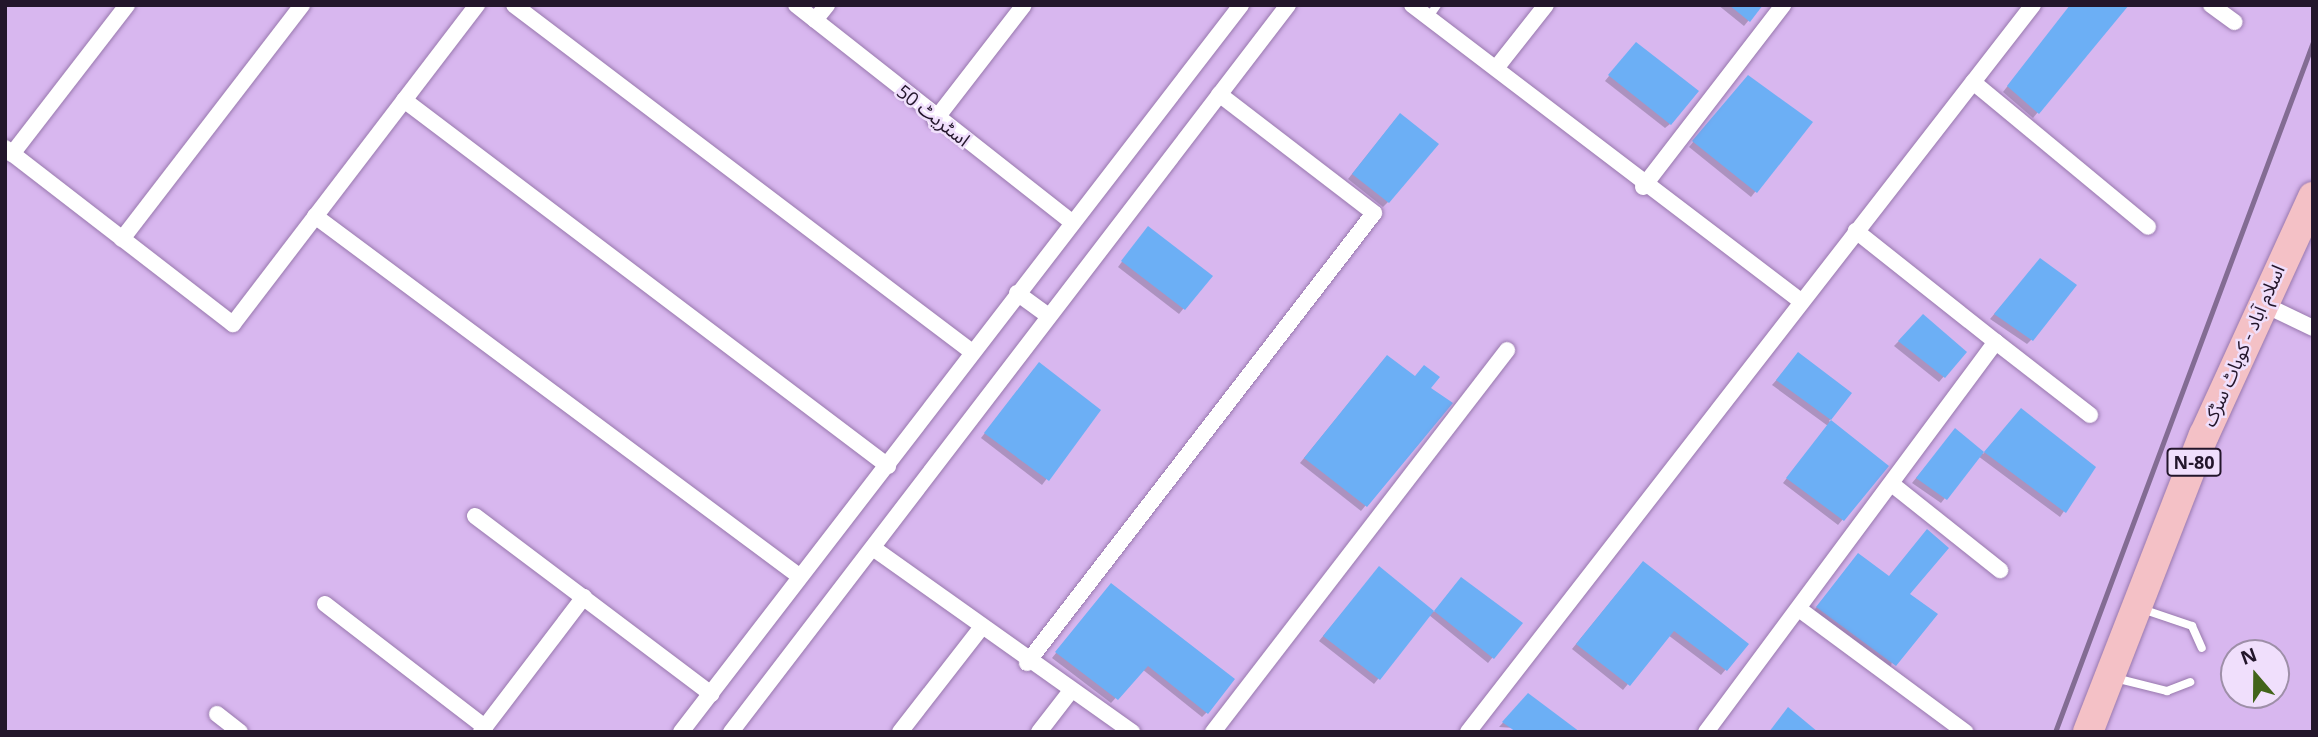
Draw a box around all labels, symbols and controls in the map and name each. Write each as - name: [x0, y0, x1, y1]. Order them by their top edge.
- street label: اسٹریٹ 50: [892, 80, 974, 152]
- street label: اسلام آباد - کوہاٹ سڑک: [2198, 262, 2290, 430]
- road number: N-80: [2166, 448, 2222, 476]
- north arrow: [2220, 639, 2290, 709]
- text: N: [2237, 641, 2260, 671]

